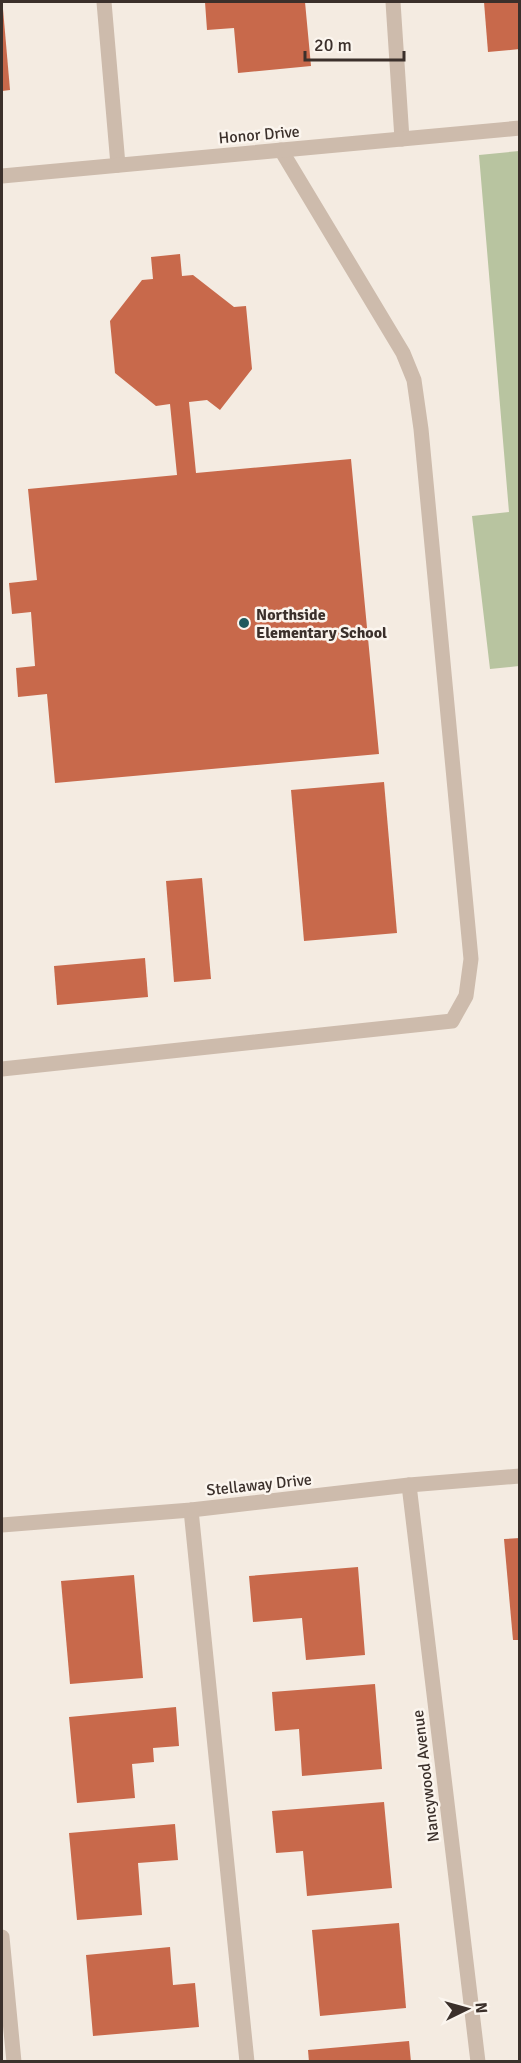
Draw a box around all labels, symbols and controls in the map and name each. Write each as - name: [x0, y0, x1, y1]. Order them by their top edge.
- scale bar: [305, 24, 404, 62]
- text: 20 m: [314, 34, 352, 56]
- street label: Honor Drive: [218, 121, 300, 149]
- place label: Northside Elementary School: [256, 605, 387, 643]
- marker: Northside Elementary School: [237, 616, 251, 630]
- street label: Stellaway Drive: [206, 1470, 313, 1500]
- street label: Nancywood Avenue: [408, 1709, 444, 1843]
- north arrow: [437, 1979, 497, 2039]
- text: N: [470, 2001, 491, 2014]

